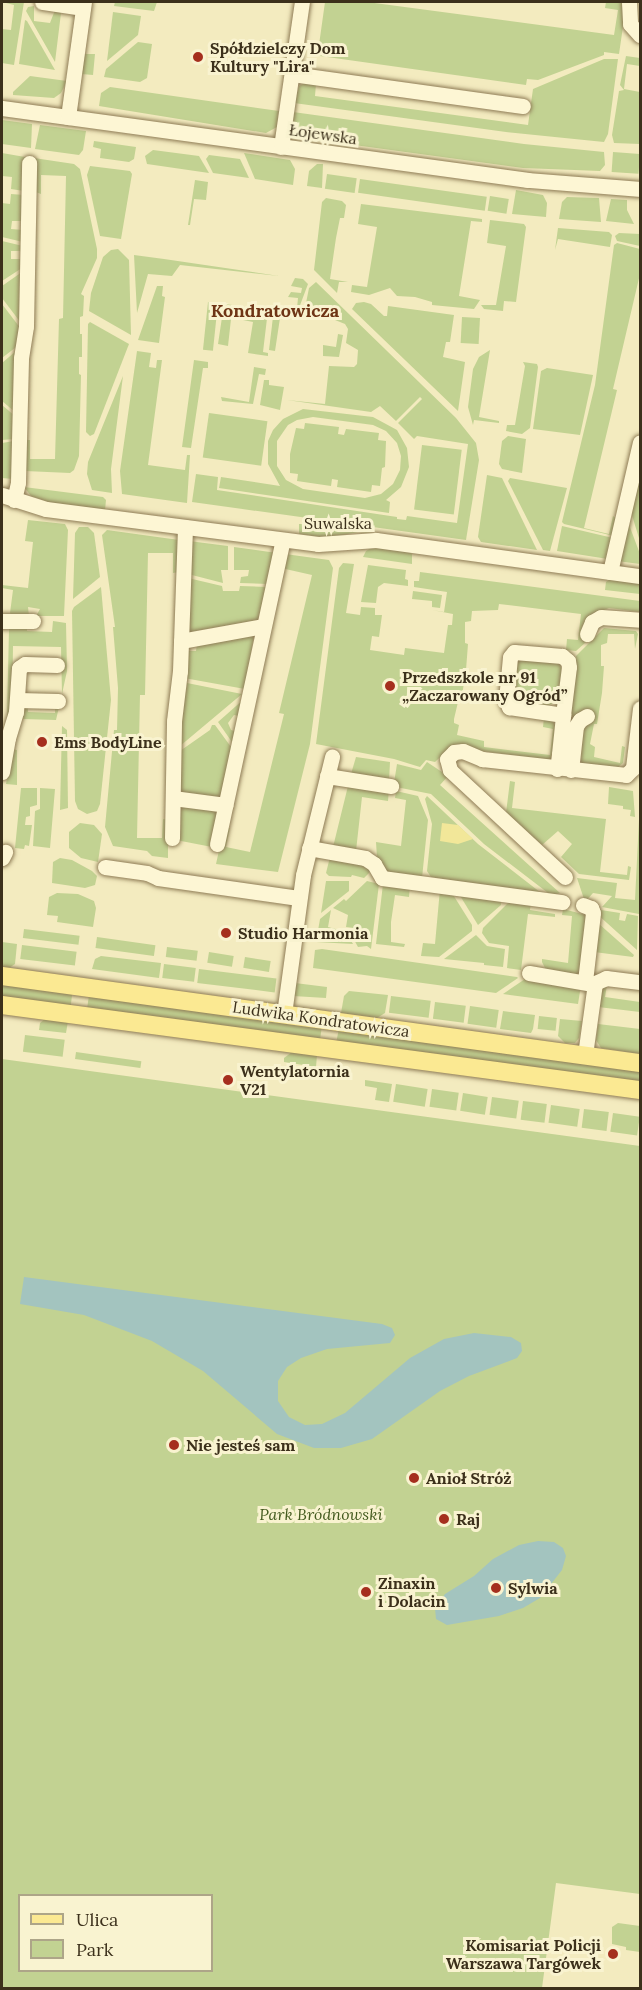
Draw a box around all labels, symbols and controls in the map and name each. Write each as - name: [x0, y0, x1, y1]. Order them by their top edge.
- place label: Spółdzielczy Dom Kultury "Lira": [210, 38, 345, 76]
- marker: Spółdzielczy Dom Kultury "Lira": [191, 50, 205, 64]
- street label: Łojewska: [288, 120, 358, 148]
- district label: Kondratowicza: [211, 300, 339, 322]
- street label: Suwalska: [304, 513, 372, 533]
- place label: Przedszkole nr 91 „Zaczarowany Ogród”: [402, 667, 567, 705]
- marker: Przedszkole nr 91 „Zaczarowany Ogród”: [383, 679, 397, 693]
- place label: Ems BodyLine: [54, 732, 162, 752]
- marker: Ems BodyLine: [35, 735, 49, 749]
- place label: Studio Harmonia: [238, 923, 368, 943]
- marker: Studio Harmonia: [219, 926, 233, 940]
- street label: Ludwika Kondratowicza: [231, 997, 411, 1041]
- place label: Wentylatornia V21: [240, 1061, 350, 1099]
- marker: Wentylatornia V21: [221, 1073, 235, 1087]
- place label: Nie jesteś sam: [186, 1435, 295, 1455]
- marker: Nie jesteś sam: [167, 1438, 181, 1452]
- place label: Anioł Stróż: [426, 1468, 511, 1488]
- marker: Anioł Stróż: [407, 1471, 421, 1485]
- park label: Park Bródnowski: [259, 1504, 383, 1524]
- place label: Raj: [456, 1509, 480, 1529]
- marker: Raj: [437, 1512, 451, 1526]
- place label: Zinaxin i Dolacin: [378, 1573, 446, 1611]
- place label: Sylwia: [508, 1578, 558, 1598]
- marker: Sylwia: [489, 1581, 503, 1595]
- marker: Zinaxin i Dolacin: [359, 1585, 373, 1599]
- legend: [18, 1894, 213, 1972]
- text: Ulica: [76, 1908, 118, 1931]
- place label: Komisariat Policji Warszawa Targówek: [446, 1935, 601, 1973]
- text: Park: [76, 1938, 113, 1961]
- marker: Komisariat Policji Warszawa Targówek: [606, 1947, 620, 1961]

